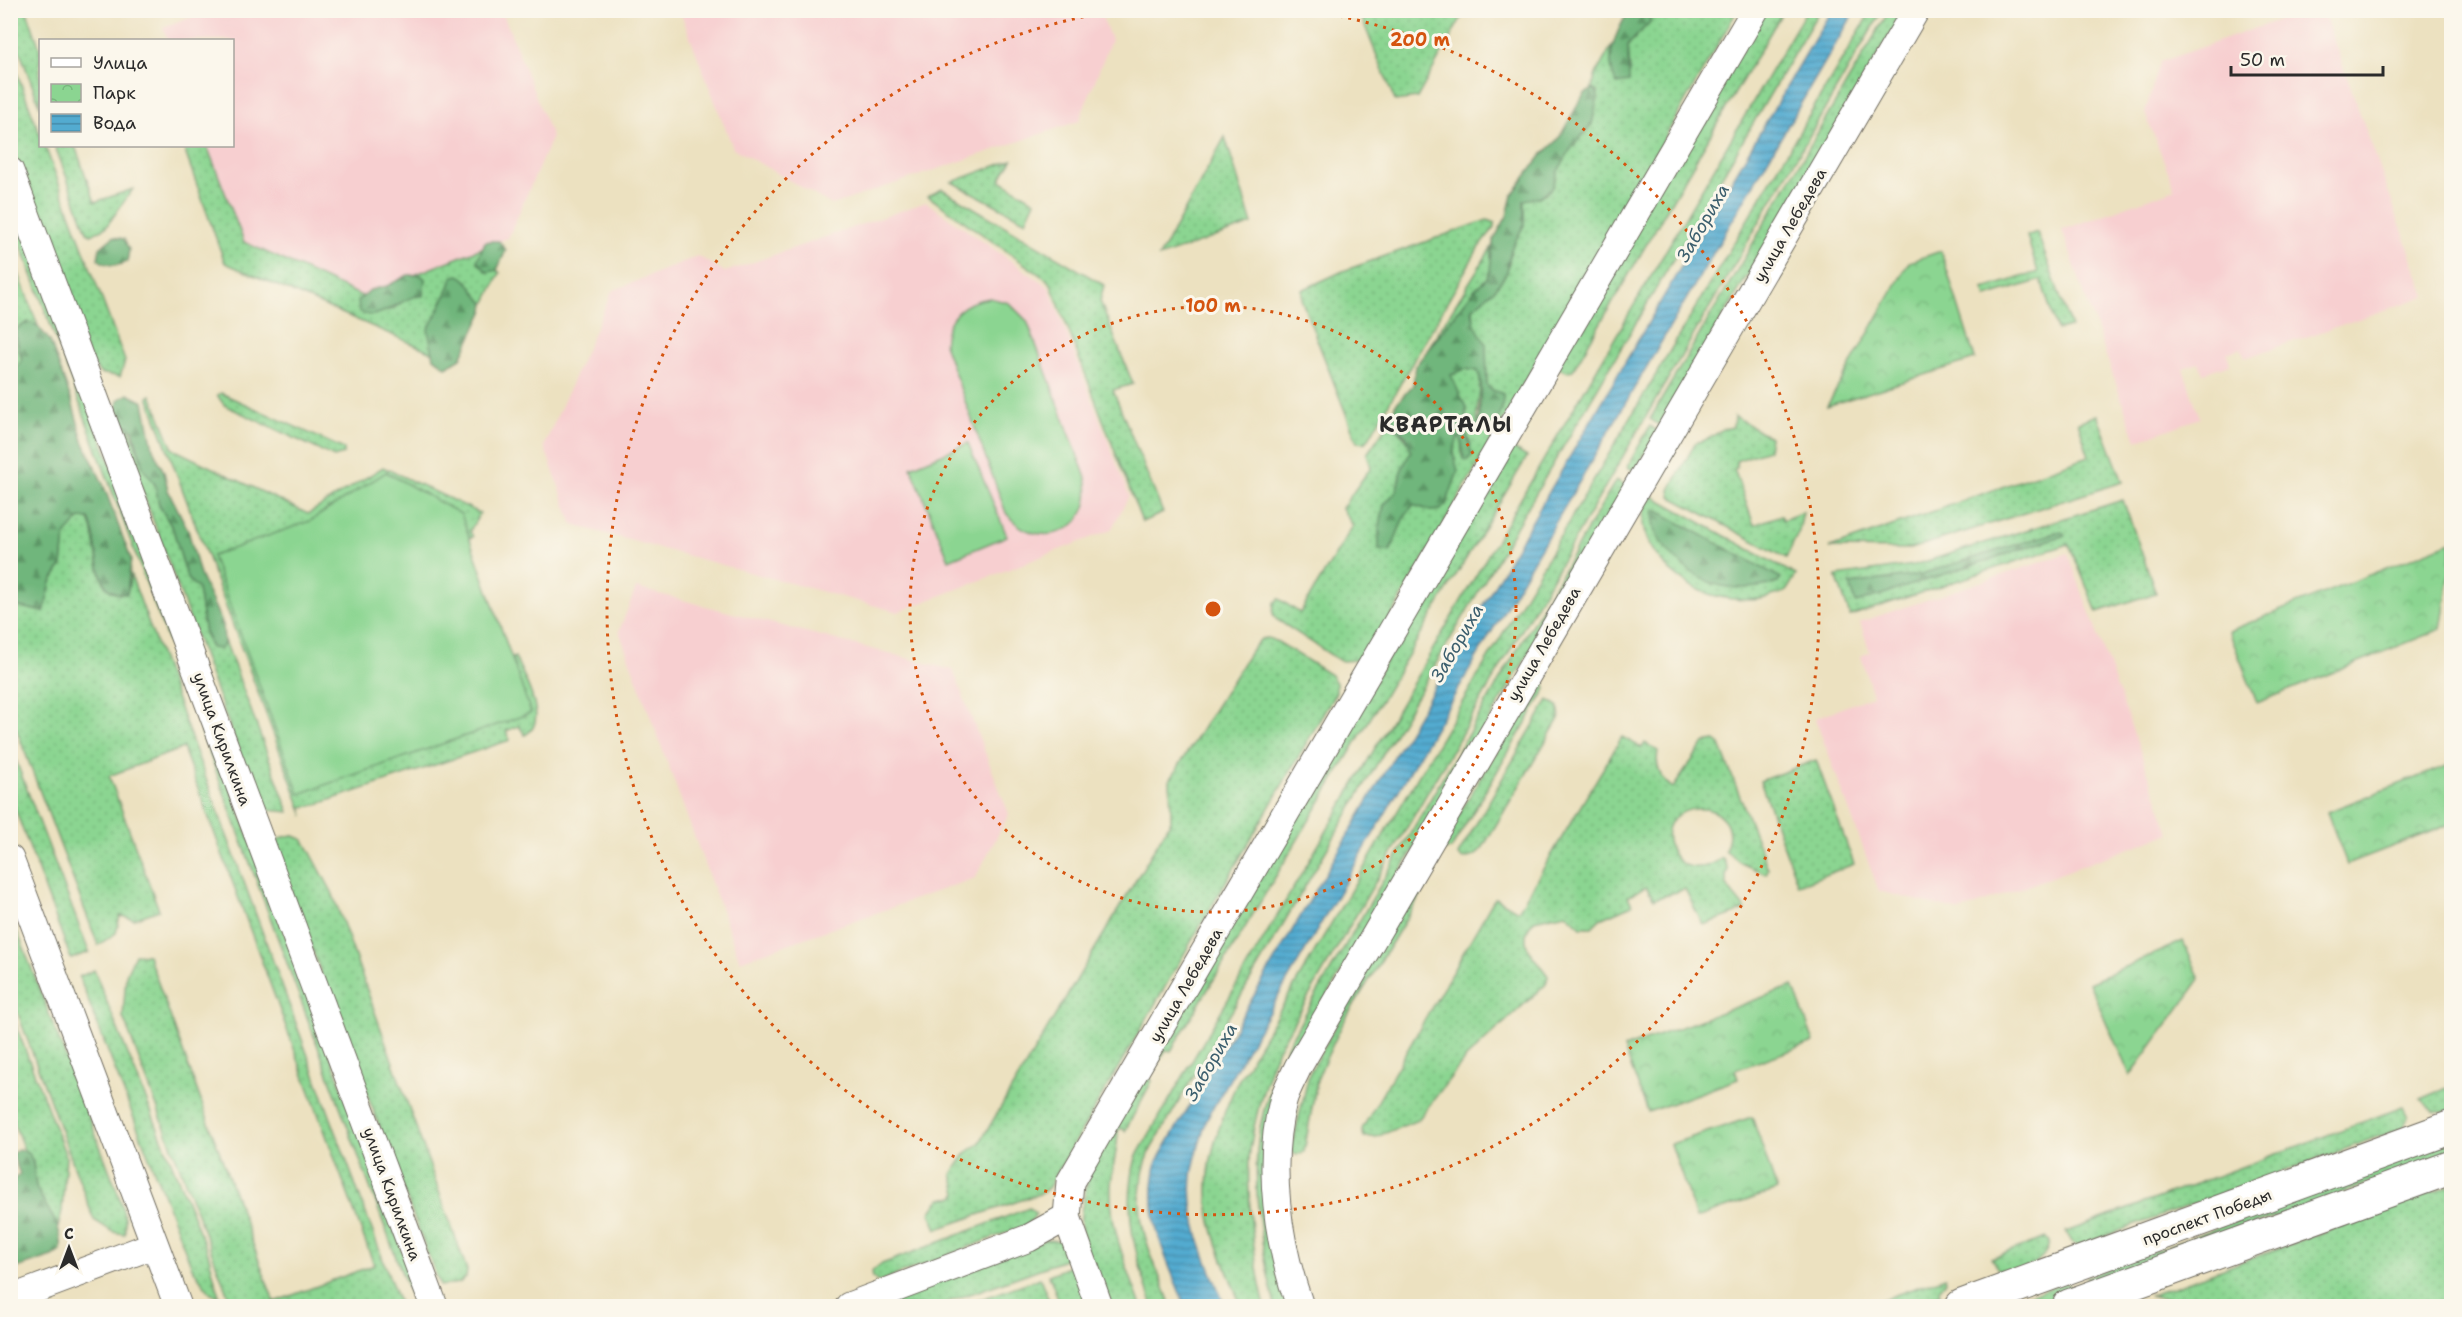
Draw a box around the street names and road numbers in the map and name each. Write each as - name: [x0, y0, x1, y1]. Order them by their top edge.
- street label: улица Лебедева: [1749, 164, 1831, 286]
- street label: улица Лебедева: [1503, 583, 1585, 705]
- street label: улица Кирилкина: [188, 669, 256, 809]
- street label: улица Лебедева: [1145, 924, 1227, 1046]
- street label: улица Кирилкина: [358, 1124, 426, 1264]
- street label: проспект Победы: [2140, 1184, 2274, 1250]

